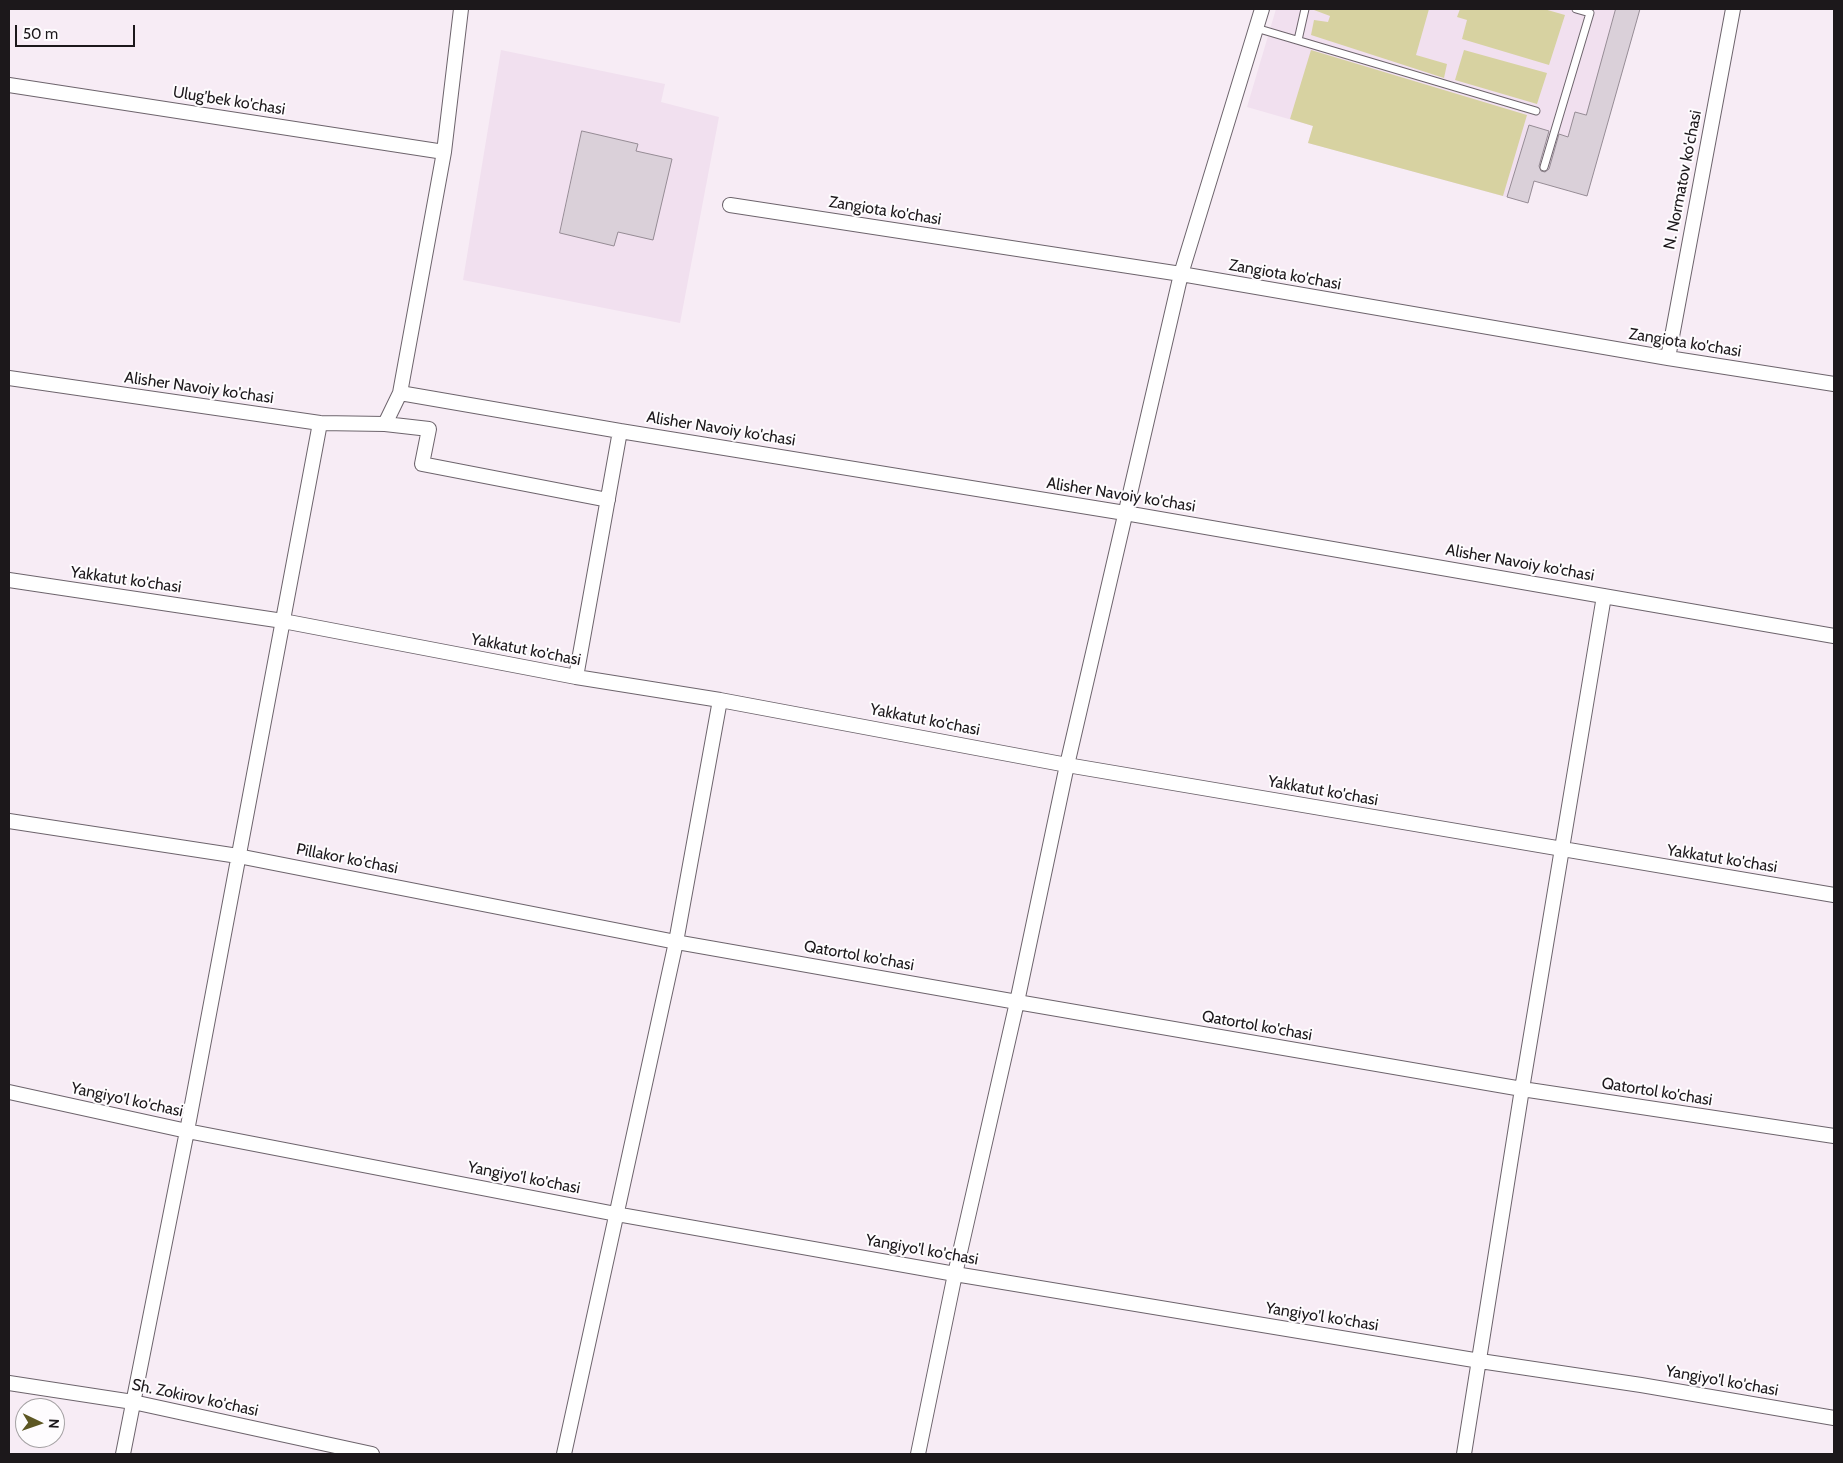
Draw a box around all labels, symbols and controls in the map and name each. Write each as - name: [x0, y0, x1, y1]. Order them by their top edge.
- scale bar: [18, 15, 138, 47]
- text: 50 m: [23, 25, 58, 43]
- street label: Ulug'bek ko'chasi: [171, 83, 287, 119]
- street label: N. Normatov ko'chasi: [1660, 109, 1706, 251]
- street label: Zangiota ko'chasi: [827, 193, 943, 229]
- street label: Zangiota ko'chasi: [1227, 256, 1343, 294]
- street label: Zangiota ko'chasi: [1627, 325, 1743, 361]
- street label: Alisher Navoiy ko'chasi: [123, 368, 275, 408]
- street label: Alisher Navoiy ko'chasi: [645, 408, 797, 450]
- street label: Alisher Navoiy ko'chasi: [1045, 474, 1197, 516]
- street label: Alisher Navoiy ko'chasi: [1444, 540, 1596, 586]
- street label: Yakkatut ko'chasi: [69, 563, 183, 597]
- street label: Yakkatut ko'chasi: [469, 630, 583, 670]
- street label: Yakkatut ko'chasi: [868, 700, 982, 740]
- street label: Yakkatut ko'chasi: [1266, 772, 1380, 810]
- street label: Pillakor ko'chasi: [294, 840, 400, 878]
- street label: Yakkatut ko'chasi: [1665, 841, 1779, 877]
- street label: Qatortol ko'chasi: [802, 937, 916, 975]
- street label: Qatortol ko'chasi: [1200, 1007, 1314, 1045]
- street label: Qatortol ko'chasi: [1600, 1074, 1714, 1110]
- street label: Yangiyo'l ko'chasi: [69, 1079, 185, 1121]
- street label: Yangiyo'l ko'chasi: [466, 1158, 582, 1198]
- street label: Yangiyo'l ko'chasi: [864, 1231, 980, 1269]
- street label: Yangiyo'l ko'chasi: [1264, 1299, 1380, 1335]
- street label: Yangiyo'l ko'chasi: [1664, 1362, 1780, 1400]
- street label: Sh. Zokirov ko'chasi: [130, 1375, 260, 1421]
- north arrow: [15, 1398, 65, 1448]
- text: N: [45, 1418, 63, 1429]

